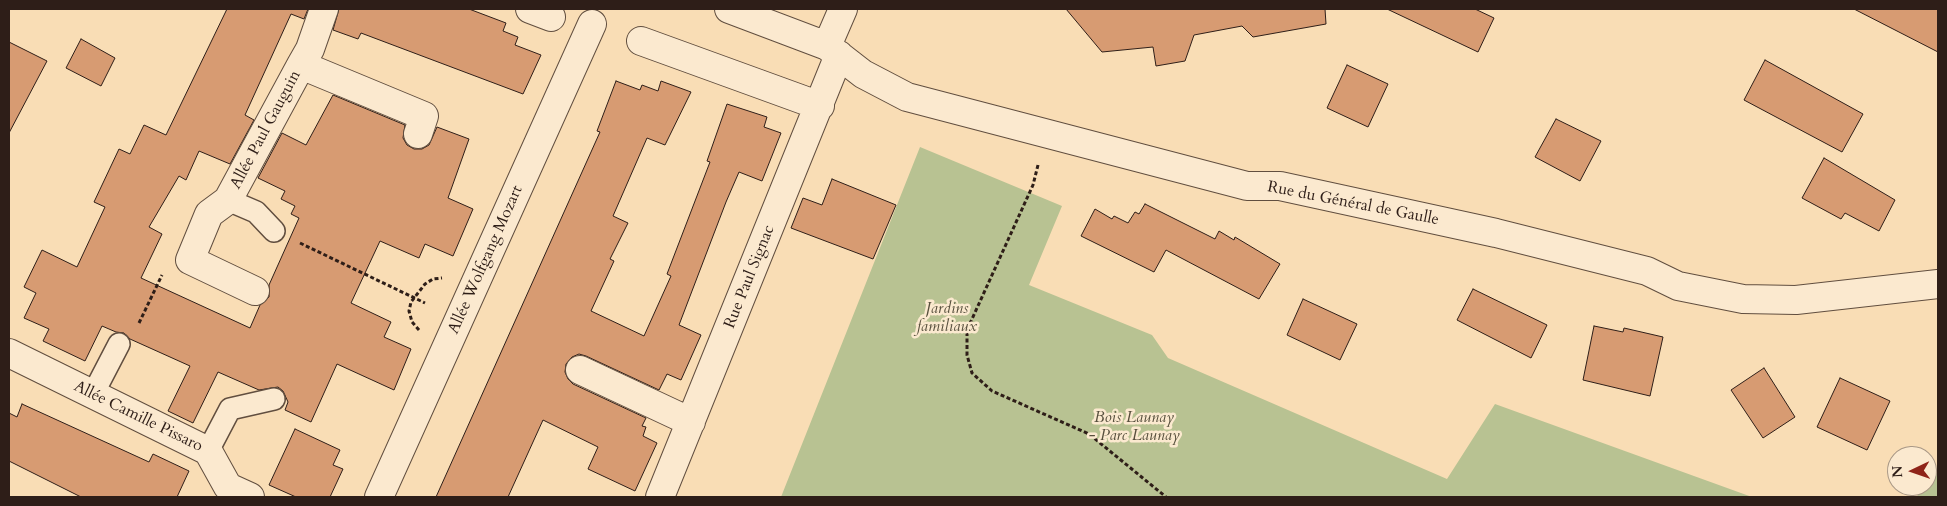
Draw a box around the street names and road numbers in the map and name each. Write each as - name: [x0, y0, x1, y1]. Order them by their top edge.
- street label: Allée Paul Gauguin: [227, 67, 305, 193]
- street label: Rue du Général de Gaulle: [1266, 178, 1440, 230]
- street label: Allée Wolfgang Mozart: [445, 183, 527, 337]
- street label: Rue Paul Signac: [721, 223, 779, 331]
- street label: Allée Camille Pissaro: [70, 377, 206, 457]

